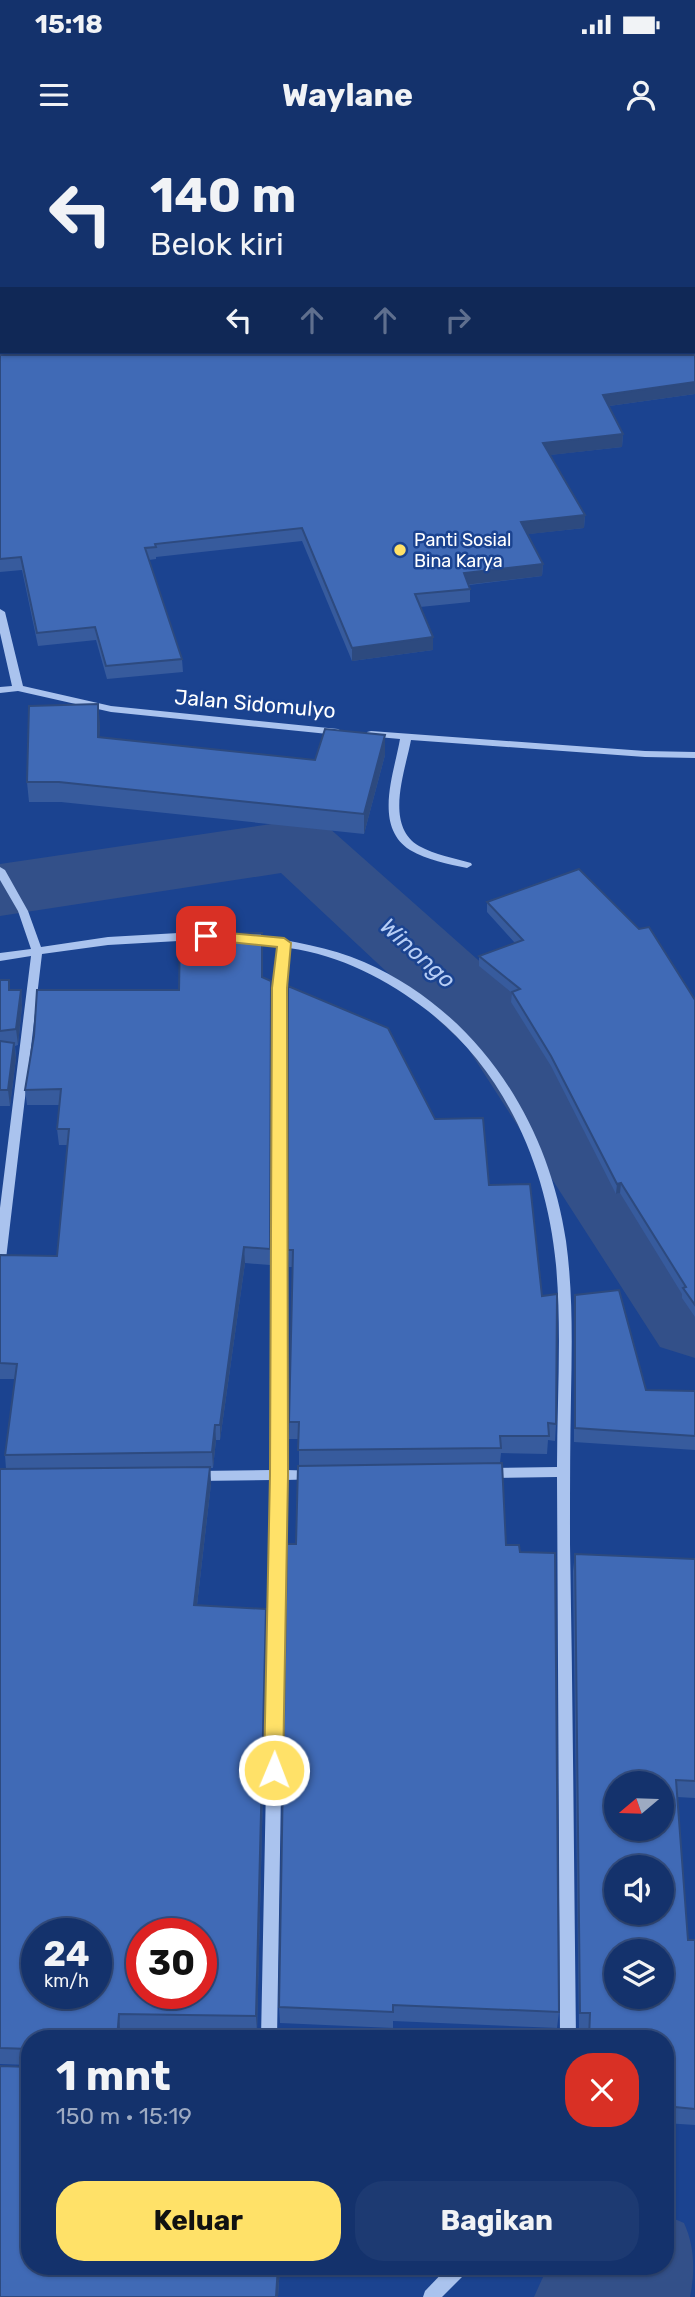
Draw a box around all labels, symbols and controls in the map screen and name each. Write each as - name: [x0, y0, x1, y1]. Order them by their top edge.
- text: 15:18: [35, 9, 103, 40]
- icon: menu: [35, 76, 73, 114]
- text: Waylane: [282, 76, 413, 114]
- icon: person: [622, 76, 660, 114]
- text: 140 m: [150, 166, 296, 224]
- icon: left: [35, 168, 126, 259]
- text: Belok kiri: [150, 225, 284, 263]
- icon: left: [220, 301, 258, 339]
- icon: ahead: [293, 301, 331, 339]
- icon: ahead: [366, 301, 404, 339]
- icon: right: [439, 301, 477, 339]
- place label: Panti Sosial Bina Karya: [414, 529, 511, 572]
- marker: Panti Sosial Bina Karya: [392, 542, 408, 558]
- street label: Jalan Sidomulyo: [173, 684, 337, 723]
- pin: [176, 906, 236, 966]
- water label: Winongo: [375, 912, 461, 994]
- icon: arrive: [187, 917, 225, 955]
- position arrow: [237, 1733, 311, 1807]
- north arrow: [604, 1771, 674, 1841]
- map controls: [604, 1771, 674, 2009]
- button: sound: [604, 1855, 674, 1925]
- speed limit sign: 30: [126, 1918, 217, 2009]
- text: 24: [43, 1933, 90, 1975]
- button: layers: [604, 1939, 674, 2009]
- text: km/h: [44, 1970, 89, 1992]
- text: 1 mnt: [56, 2051, 171, 2101]
- button: close: [565, 2053, 639, 2127]
- text: 150 m · 15:19: [56, 2102, 192, 2130]
- button: Keluar: [56, 2181, 341, 2261]
- button: Bagikan: [355, 2181, 639, 2261]

